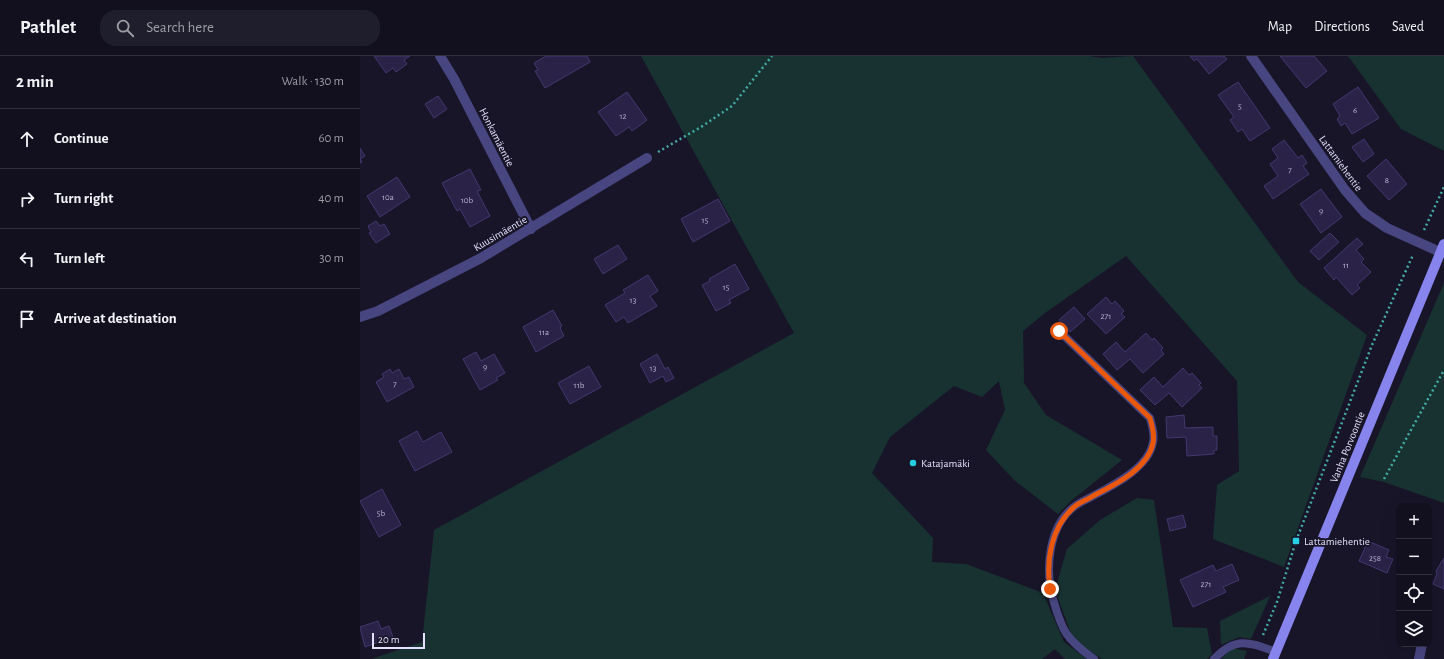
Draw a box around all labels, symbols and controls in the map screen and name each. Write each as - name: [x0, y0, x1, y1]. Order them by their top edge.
- search box: [100, 10, 380, 46]
- icon: search: [114, 17, 136, 39]
- text: Pathlet: [20, 18, 76, 37]
- text: Search here: [146, 20, 214, 35]
- text: Map: [1268, 20, 1292, 34]
- text: Directions: [1314, 20, 1370, 34]
- text: Saved: [1392, 20, 1424, 34]
- text: 2 min: [16, 73, 54, 90]
- text: Walk · 130 m: [281, 75, 344, 88]
- house number: 5: [1238, 102, 1242, 111]
- street label: Honkamäentie: [477, 106, 516, 168]
- house number: 6: [1353, 106, 1357, 115]
- house number: 12: [619, 112, 627, 121]
- icon: ahead: [16, 128, 38, 150]
- text: Continue: [54, 131, 109, 146]
- text: 60 m: [318, 132, 344, 145]
- street label: Lattamiehentie: [1317, 133, 1364, 193]
- house number: 7: [1288, 166, 1292, 175]
- house number: 8: [1385, 176, 1389, 185]
- icon: right: [16, 188, 38, 210]
- text: Turn right: [54, 191, 113, 206]
- text: 40 m: [318, 192, 344, 205]
- house number: 10a: [382, 193, 394, 202]
- house number: 10b: [461, 196, 474, 205]
- house number: 9: [1319, 207, 1323, 216]
- street label: Kuusimäentie: [472, 214, 529, 253]
- house number: 15: [702, 216, 709, 225]
- icon: left: [16, 248, 38, 270]
- text: Turn left: [54, 251, 105, 266]
- text: 30 m: [319, 252, 344, 265]
- house number: 11: [1343, 261, 1349, 270]
- house number: 15: [723, 283, 730, 292]
- house number: 13: [630, 296, 637, 305]
- icon: arrive: [16, 308, 38, 330]
- text: Arrive at destination: [54, 311, 177, 326]
- house number: 271: [1101, 312, 1111, 321]
- route start: [1050, 322, 1068, 340]
- house number: 11a: [539, 328, 549, 337]
- house number: 9: [483, 363, 487, 372]
- house number: 13: [650, 364, 657, 373]
- house number: 7: [393, 380, 397, 389]
- house number: 11b: [574, 381, 585, 390]
- street label: Vanha Porvoontie: [1328, 410, 1367, 484]
- marker: Katajamäki: [908, 458, 918, 468]
- place label: Katajamäki: [921, 458, 970, 469]
- map controls: [1396, 503, 1432, 647]
- button: +: [1396, 503, 1432, 539]
- house number: 5b: [377, 509, 386, 518]
- marker: Lattamiehentie: [1291, 536, 1301, 546]
- place label: Lattamiehentie: [1304, 536, 1370, 547]
- button: −: [1396, 539, 1432, 575]
- house number: 258: [1369, 554, 1381, 563]
- button: locate: [1396, 575, 1432, 611]
- route end: [1041, 580, 1059, 598]
- house number: 271: [1201, 580, 1211, 589]
- button: layers: [1396, 611, 1432, 647]
- scale bar: [372, 631, 425, 650]
- text: 20 m: [378, 634, 399, 645]

